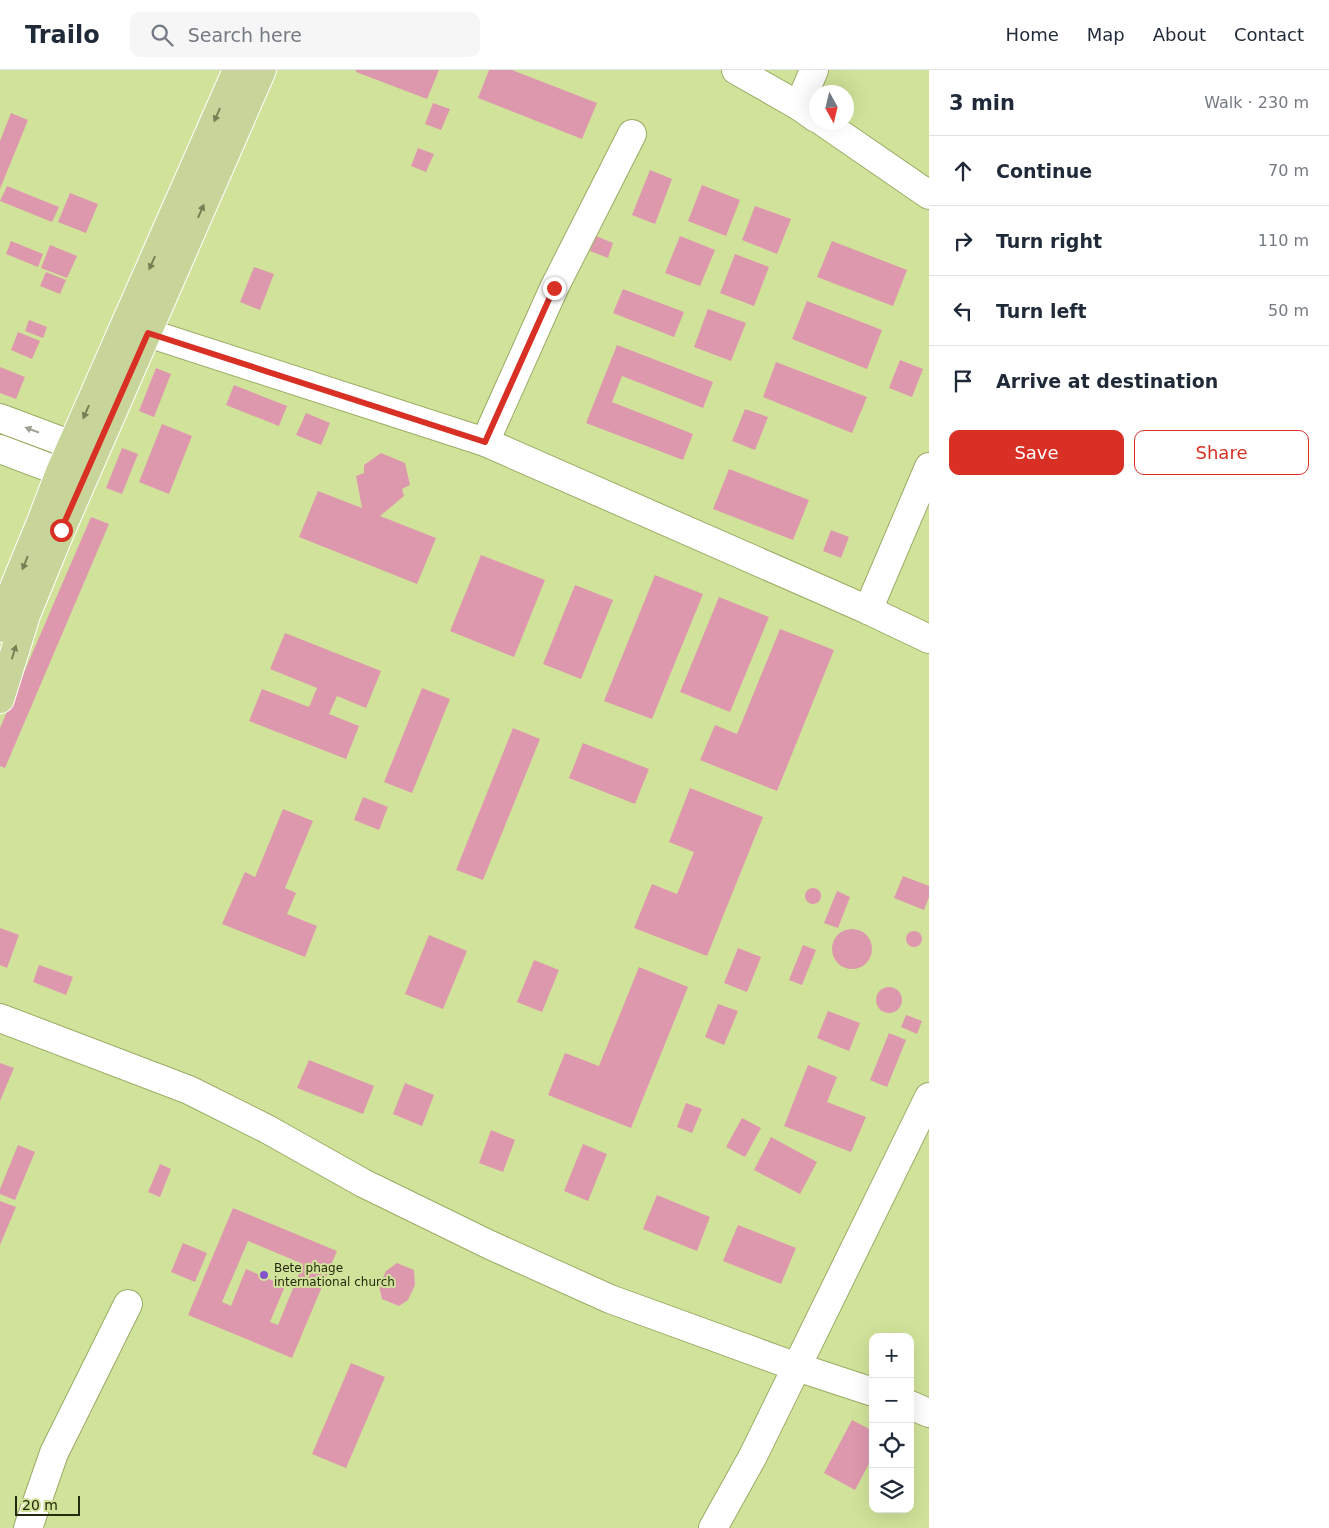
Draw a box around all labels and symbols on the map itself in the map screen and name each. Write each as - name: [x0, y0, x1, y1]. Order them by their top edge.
- north arrow: [809, 85, 854, 130]
- one-way arrow: [212, 108, 220, 122]
- one-way arrow: [197, 204, 205, 218]
- one-way arrow: [147, 256, 155, 270]
- route end: [543, 277, 566, 300]
- one-way arrow: [82, 405, 90, 419]
- one-way arrow: [24, 426, 39, 434]
- route start: [50, 519, 73, 542]
- one-way arrow: [21, 555, 28, 570]
- one-way arrow: [11, 645, 19, 660]
- place label: Bete phage international church: [274, 1261, 395, 1289]
- marker: Bete phage international church: [258, 1269, 270, 1281]
- scale bar: [15, 1493, 80, 1516]

